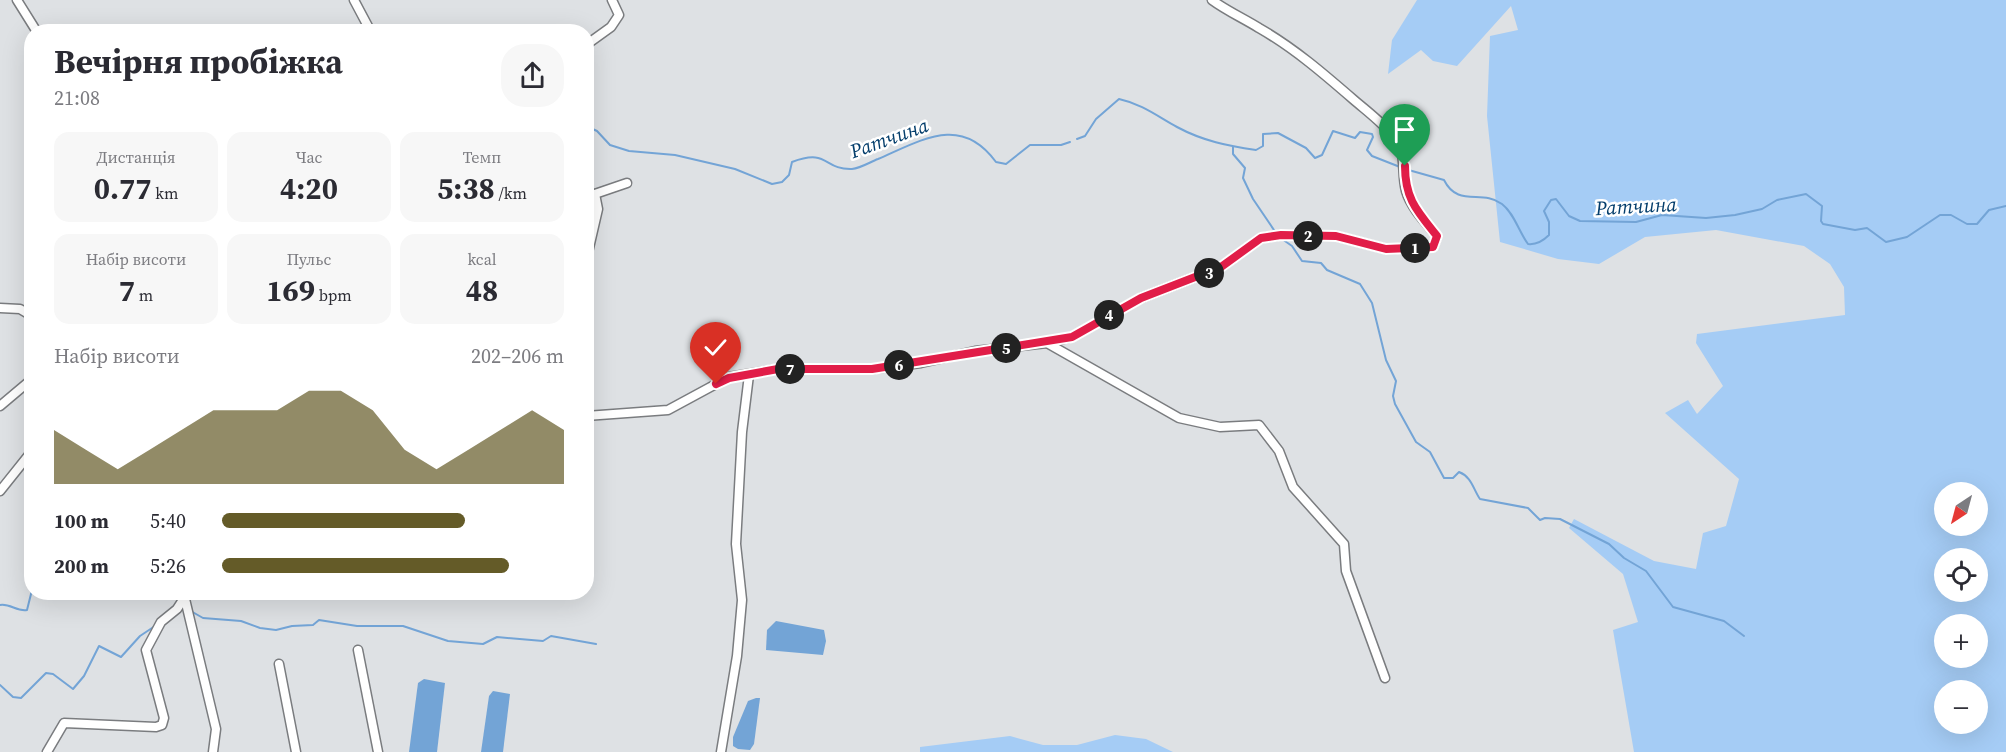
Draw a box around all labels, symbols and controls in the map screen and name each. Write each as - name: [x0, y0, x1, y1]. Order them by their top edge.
- text: Вечірня пробіжка: [54, 39, 343, 84]
- button: share: [501, 44, 564, 107]
- text: 21:08: [54, 84, 100, 112]
- pin: [1379, 104, 1430, 166]
- water label: Ратчина: [845, 111, 933, 165]
- icon: arrive: [1388, 113, 1421, 146]
- text: Дистанція: [97, 146, 175, 168]
- text: Час: [296, 146, 322, 168]
- text: Темп: [463, 146, 501, 168]
- text: 0.77: [94, 168, 151, 209]
- text: 4:20: [280, 168, 338, 209]
- text: 5:38: [437, 168, 495, 209]
- text: km: [151, 182, 178, 204]
- text: /km: [495, 182, 527, 204]
- water label: Ратчина: [1594, 190, 1678, 222]
- pin: 2: [1293, 221, 1323, 251]
- text: 2: [1304, 225, 1312, 247]
- pin: 1: [1400, 233, 1430, 263]
- text: 1: [1411, 237, 1419, 259]
- text: Набір висоти: [86, 248, 186, 270]
- text: Пульс: [287, 248, 331, 270]
- text: kcal: [467, 248, 497, 270]
- pin: 3: [1194, 258, 1224, 288]
- text: 3: [1205, 262, 1213, 284]
- text: 7: [119, 270, 135, 311]
- text: 169: [266, 270, 315, 311]
- text: 48: [466, 270, 498, 311]
- text: m: [135, 284, 153, 306]
- text: bpm: [315, 284, 352, 306]
- pin: 4: [1094, 300, 1124, 330]
- text: 4: [1105, 304, 1113, 326]
- pin: [690, 322, 741, 384]
- icon: check: [699, 331, 732, 364]
- pin: 5: [991, 333, 1021, 363]
- text: 5: [1002, 337, 1010, 359]
- text: Набір висоти: [54, 342, 180, 370]
- text: 202–206 m: [471, 342, 564, 370]
- pin: 6: [884, 350, 914, 380]
- pin: 7: [775, 354, 805, 384]
- text: 6: [895, 354, 903, 376]
- text: 7: [786, 358, 794, 380]
- north arrow: [1934, 482, 1988, 536]
- map controls: [1934, 482, 1988, 734]
- text: 100 m: [54, 507, 109, 535]
- text: 5:40: [150, 507, 186, 535]
- button: locate: [1934, 548, 1988, 602]
- text: 200 m: [54, 552, 109, 580]
- text: 5:26: [150, 552, 186, 580]
- button: +: [1934, 614, 1988, 668]
- button: −: [1934, 680, 1988, 734]

